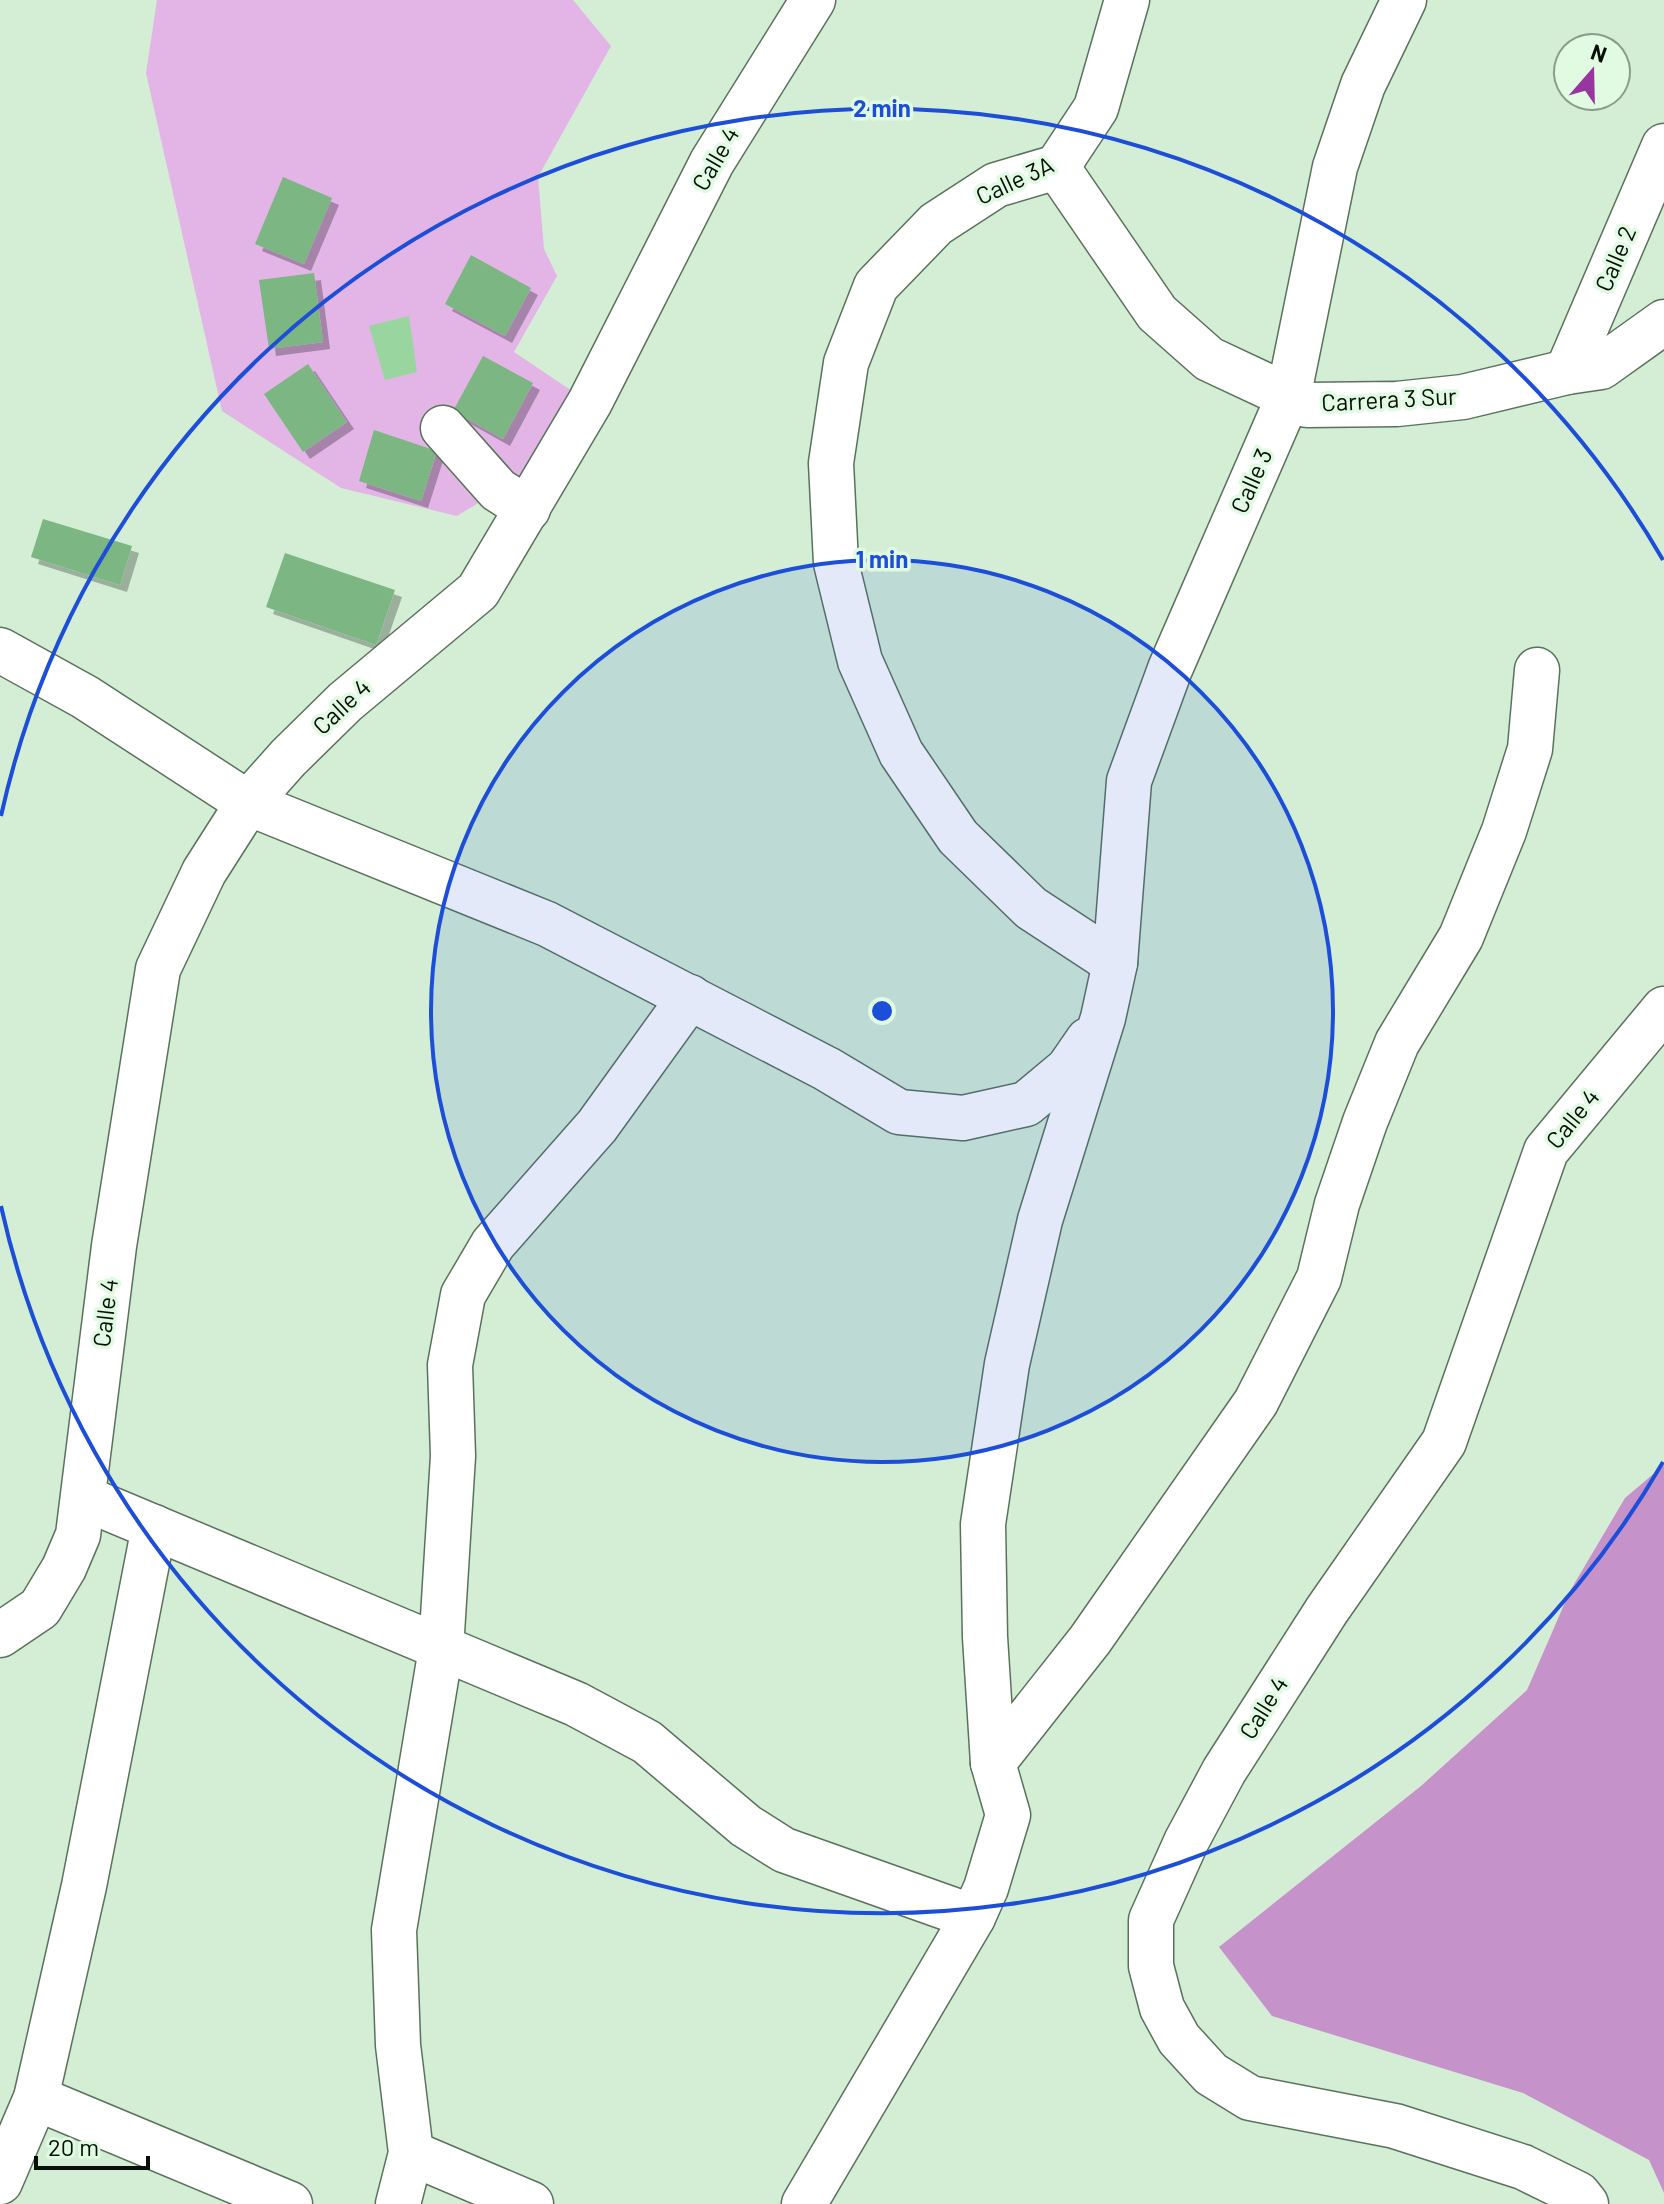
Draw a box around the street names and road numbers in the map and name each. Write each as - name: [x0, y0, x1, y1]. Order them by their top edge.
- street label: Calle 4: [685, 121, 744, 195]
- street label: Calle 3A: [971, 149, 1058, 210]
- street label: Calle 2: [1588, 221, 1641, 295]
- street label: Carrera 3 Sur: [1321, 380, 1458, 417]
- street label: Calle 3: [1224, 444, 1278, 517]
- street label: Calle 4: [306, 672, 376, 740]
- street label: Calle 4: [1539, 1082, 1605, 1154]
- street label: Calle 4: [86, 1277, 123, 1349]
- street label: Calle 4: [1232, 1670, 1293, 1744]

